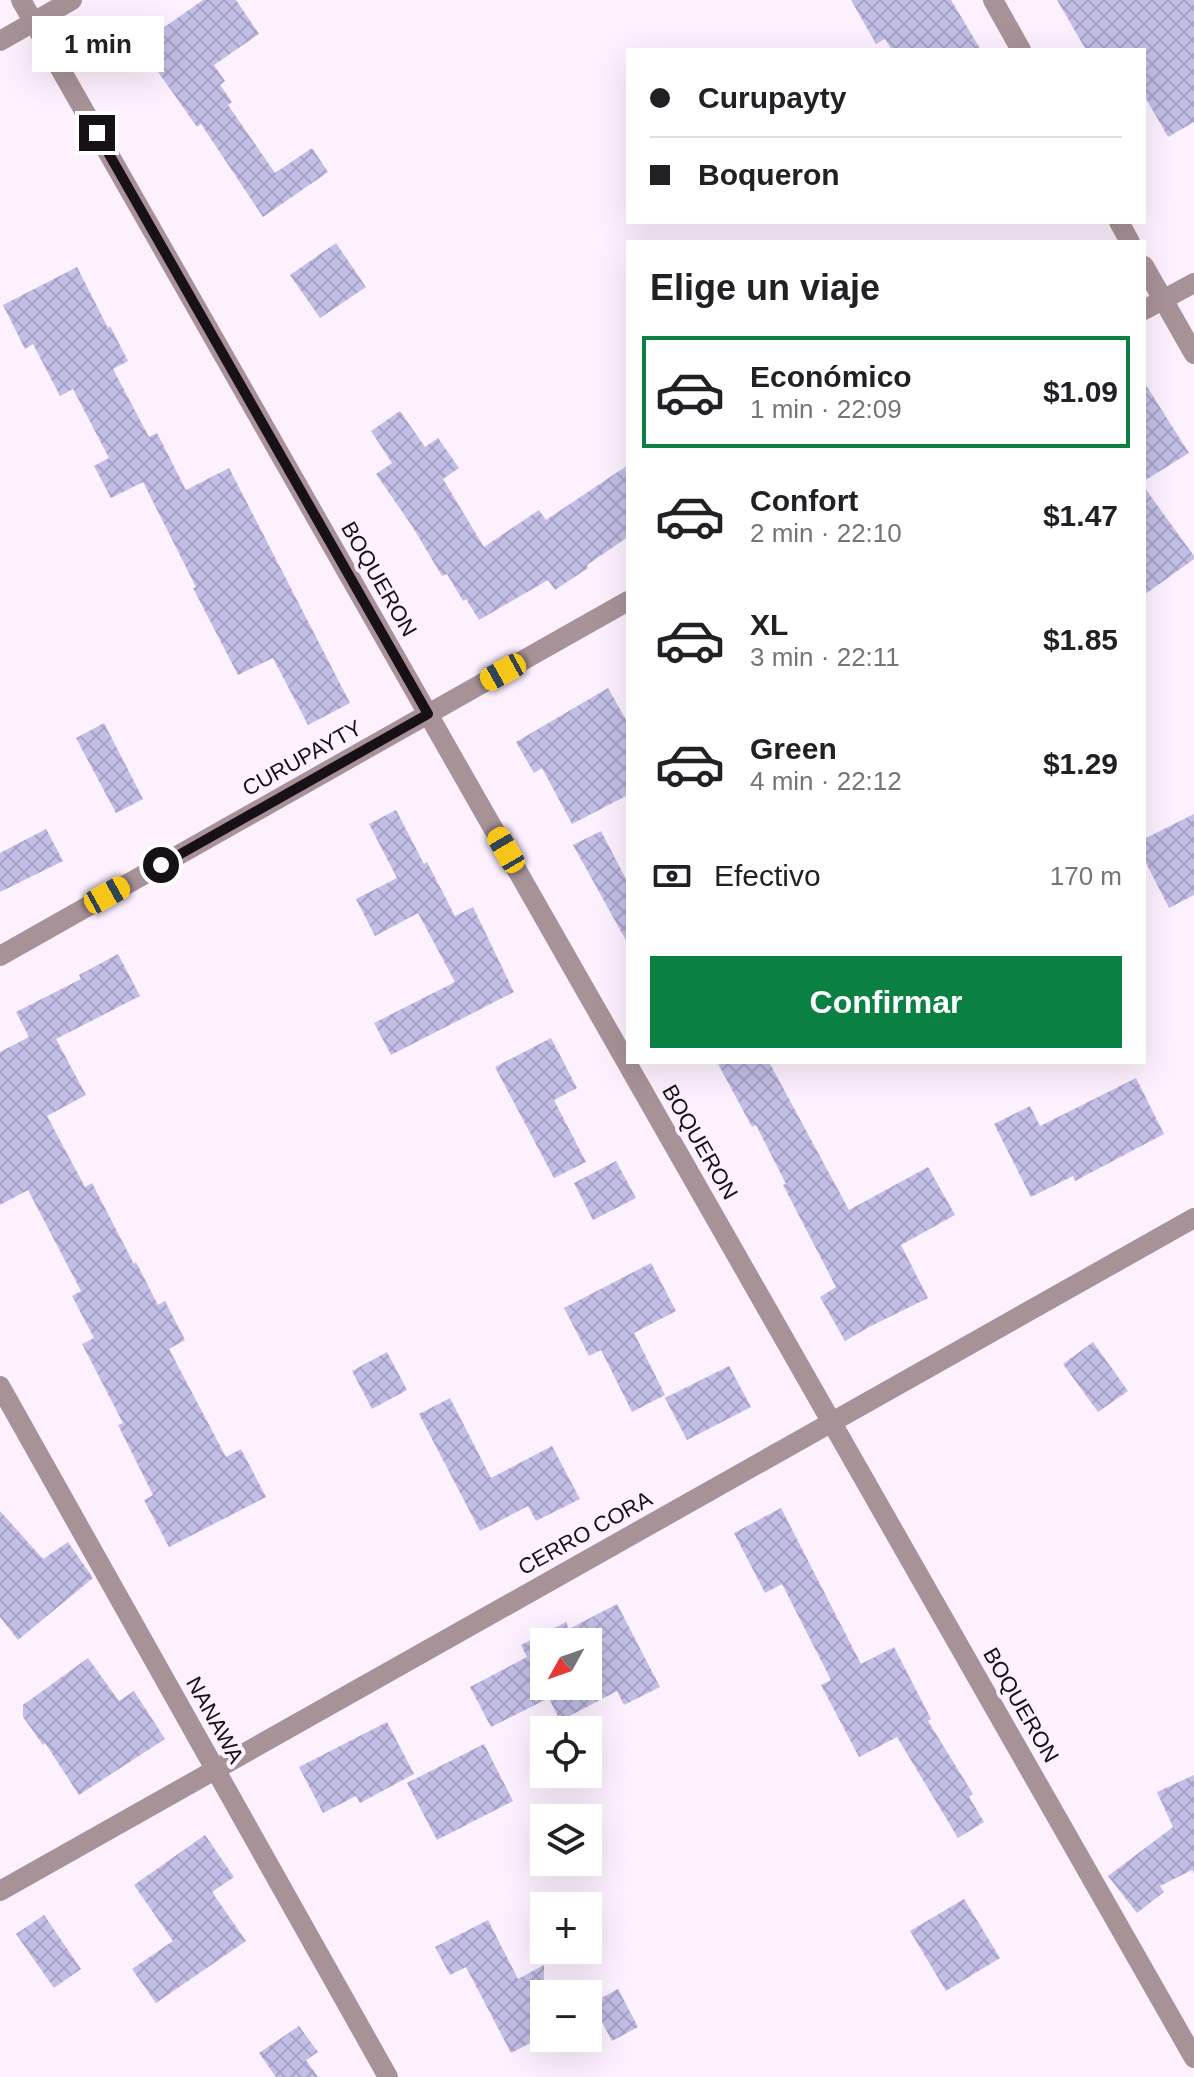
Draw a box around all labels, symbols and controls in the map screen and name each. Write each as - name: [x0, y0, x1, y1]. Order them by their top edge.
- callout: 1 min: [31, 17, 163, 73]
- text: 1 min: [64, 29, 132, 59]
- text: Curupayty: [698, 81, 846, 114]
- route end: [79, 115, 115, 151]
- text: Boqueron: [698, 158, 840, 191]
- text: Elige un viaje: [650, 267, 880, 308]
- icon: car: [654, 356, 726, 428]
- text: Económico: [750, 360, 912, 393]
- text: $1.09: [1043, 375, 1118, 408]
- text: 1 min · 22:09: [750, 394, 902, 424]
- icon: car: [654, 480, 726, 552]
- text: Confort: [750, 484, 858, 517]
- text: $1.47: [1043, 499, 1118, 532]
- street label: BOQUERON: [336, 517, 422, 641]
- text: 2 min · 22:10: [750, 518, 902, 548]
- icon: car: [654, 604, 726, 676]
- text: XL: [750, 608, 788, 641]
- text: $1.85: [1043, 623, 1118, 656]
- text: 3 min · 22:11: [750, 642, 900, 672]
- car: [476, 650, 530, 694]
- street label: CURUPAYTY: [238, 715, 366, 801]
- icon: car: [654, 728, 726, 800]
- text: Green: [750, 732, 837, 765]
- text: $1.29: [1043, 747, 1118, 780]
- text: 4 min · 22:12: [750, 766, 902, 796]
- car: [484, 823, 528, 877]
- route start: [143, 847, 179, 883]
- icon: cash: [650, 854, 694, 898]
- text: Efectivo: [714, 859, 821, 892]
- text: 170 m: [1050, 861, 1122, 891]
- car: [80, 873, 134, 917]
- button: Confirmar: [650, 956, 1122, 1048]
- street label: BOQUERON: [657, 1080, 743, 1204]
- street label: CERRO CORA: [514, 1486, 657, 1580]
- north arrow: [530, 1628, 602, 1700]
- map controls: [530, 1628, 602, 2052]
- street label: BOQUERON: [978, 1643, 1064, 1767]
- street label: NANAWA: [181, 1672, 249, 1768]
- button: locate: [530, 1716, 602, 1788]
- button: layers: [530, 1804, 602, 1876]
- button: +: [530, 1892, 602, 1964]
- button: −: [530, 1980, 602, 2052]

